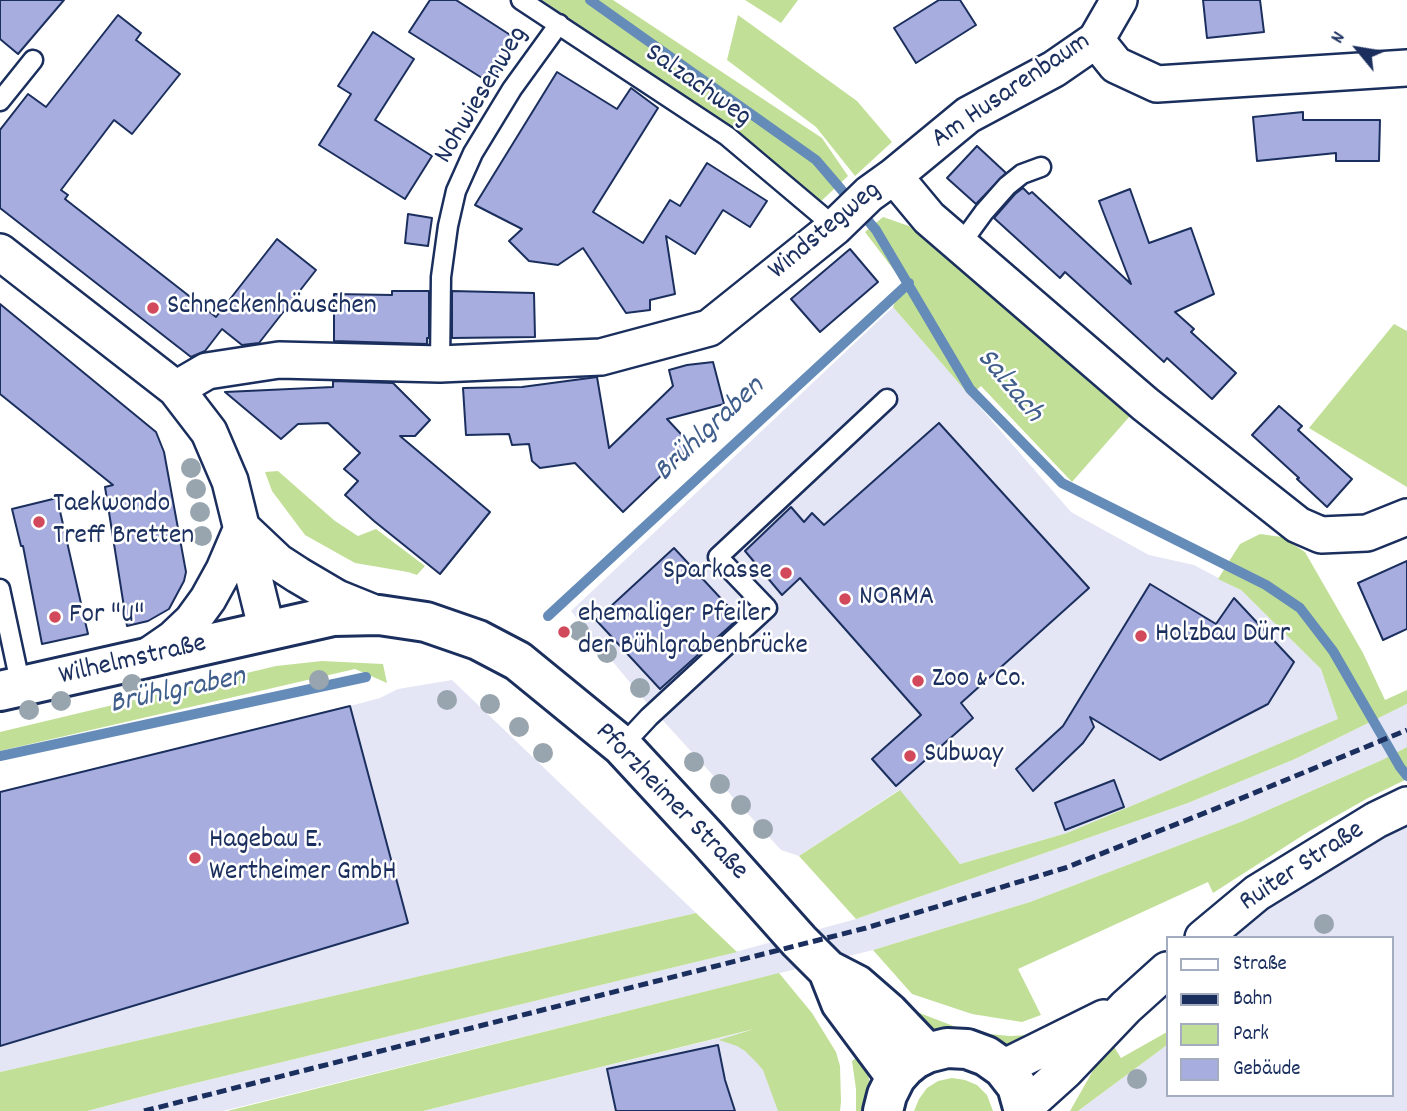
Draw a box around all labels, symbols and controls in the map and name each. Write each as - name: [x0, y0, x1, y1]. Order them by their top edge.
- north arrow: [1323, 14, 1393, 84]
- street label: Nohwiesenweg: [429, 21, 537, 171]
- street label: Am Husarenbaum: [926, 26, 1098, 158]
- text: N: [1325, 27, 1353, 49]
- street label: Salzachweg: [637, 38, 757, 136]
- street label: Windstegweg: [763, 175, 889, 289]
- place label: Schneckenhäuschen: [167, 291, 377, 325]
- marker: Schneckenhäuschen: [145, 300, 161, 316]
- water label: Salzach: [967, 343, 1049, 431]
- water label: Brühlgraben: [648, 371, 774, 491]
- place label: Taekwondo Treff Bretten: [53, 489, 194, 555]
- marker: Taekwondo Treff Bretten: [31, 514, 47, 530]
- place label: Sparkasse: [663, 556, 772, 590]
- marker: Sparkasse: [778, 565, 794, 581]
- place label: NORMA: [859, 582, 934, 616]
- marker: NORMA: [837, 591, 853, 607]
- place label: ehemaliger Pfeiler der Bühlgrabenbrücke: [578, 599, 808, 665]
- place label: For "U": [69, 600, 144, 634]
- marker: For "U": [47, 609, 63, 625]
- place label: Holzbau Dürr: [1155, 619, 1290, 653]
- marker: ehemaliger Pfeiler der Bühlgrabenbrücke: [556, 624, 572, 640]
- marker: Holzbau Dürr: [1133, 628, 1149, 644]
- street label: Wilhelmstraße: [56, 629, 210, 695]
- water label: Brühlgraben: [107, 661, 249, 725]
- place label: Zoo & Co.: [932, 664, 1025, 698]
- marker: Zoo & Co.: [910, 673, 926, 689]
- street label: Pforzheimer Straße: [586, 717, 754, 889]
- place label: Subway: [924, 739, 1003, 773]
- marker: Subway: [902, 748, 918, 764]
- street label: Ruiter Straße: [1234, 815, 1372, 921]
- place label: Hagebau E. Wertheimer GmbH: [209, 825, 397, 891]
- marker: Hagebau E. Wertheimer GmbH: [187, 850, 203, 866]
- legend: [1166, 936, 1393, 1097]
- text: Straße: [1233, 950, 1287, 980]
- text: Bahn: [1233, 985, 1272, 1015]
- text: Park: [1233, 1020, 1269, 1050]
- text: Gebäude: [1233, 1055, 1301, 1085]

